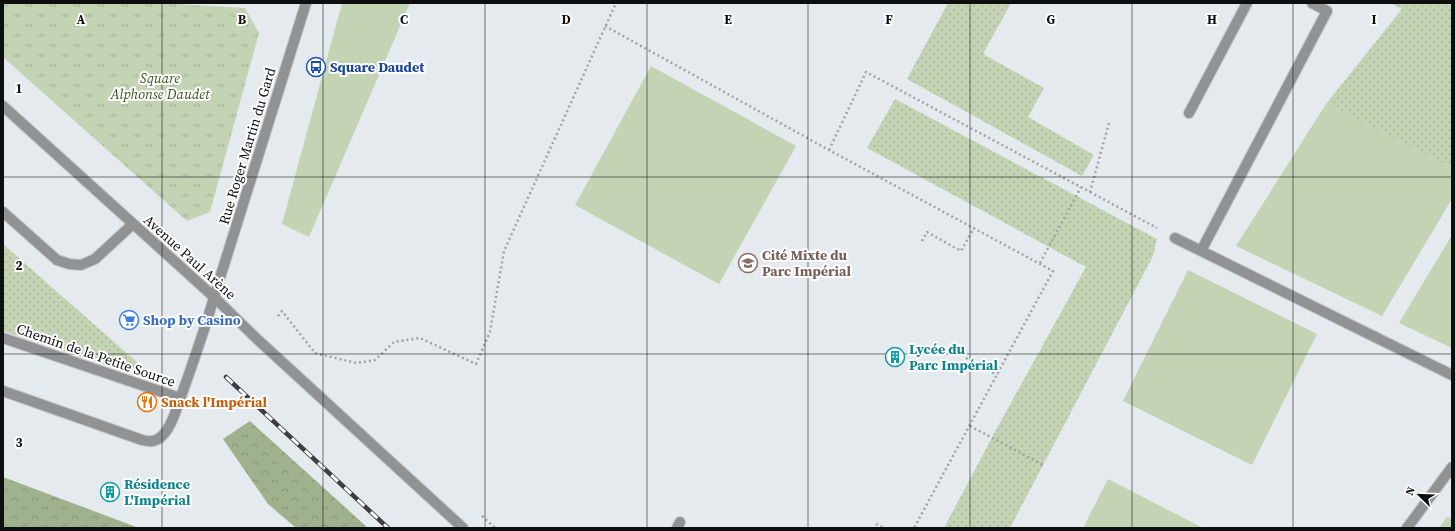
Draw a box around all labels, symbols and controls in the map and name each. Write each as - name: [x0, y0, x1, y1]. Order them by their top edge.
- text: A: [77, 11, 86, 28]
- text: B: [238, 11, 247, 28]
- text: C: [400, 11, 408, 28]
- text: D: [561, 11, 571, 28]
- text: E: [724, 11, 732, 28]
- text: F: [885, 11, 893, 28]
- text: G: [1047, 11, 1056, 28]
- text: H: [1207, 11, 1217, 28]
- text: I: [1371, 11, 1377, 28]
- bus stop icon: Square Daudet: [305, 56, 327, 78]
- place label: Square Daudet: [330, 57, 425, 77]
- street label: Rue Roger Martin du Gard: [214, 65, 280, 227]
- park label: Square Alphonse Daudet: [109, 68, 211, 104]
- text: 1: [15, 80, 23, 97]
- street label: Avenue Paul Arène: [139, 210, 241, 304]
- place label: Cité Mixte du Parc Impérial: [762, 245, 851, 281]
- school or university icon: Cité Mixte du Parc Impérial: [737, 252, 759, 274]
- text: 2: [15, 257, 23, 274]
- supermarket icon: Shop by Casino: [118, 309, 140, 331]
- place label: Shop by Casino: [143, 310, 241, 330]
- street label: Chemin de la Petite Source: [14, 318, 178, 392]
- place label: Lycée du Parc Impérial: [909, 339, 998, 375]
- building icon: Lycée du Parc Impérial: [884, 346, 906, 368]
- restaurant icon: Snack l'Impérial: [136, 391, 158, 413]
- place label: Snack l'Impérial: [161, 392, 268, 412]
- text: 3: [15, 434, 23, 451]
- place label: Résidence L'Impérial: [124, 474, 191, 510]
- north arrow: [1399, 475, 1439, 515]
- building icon: Résidence L'Impérial: [99, 481, 121, 503]
- text: N: [1402, 485, 1419, 498]

